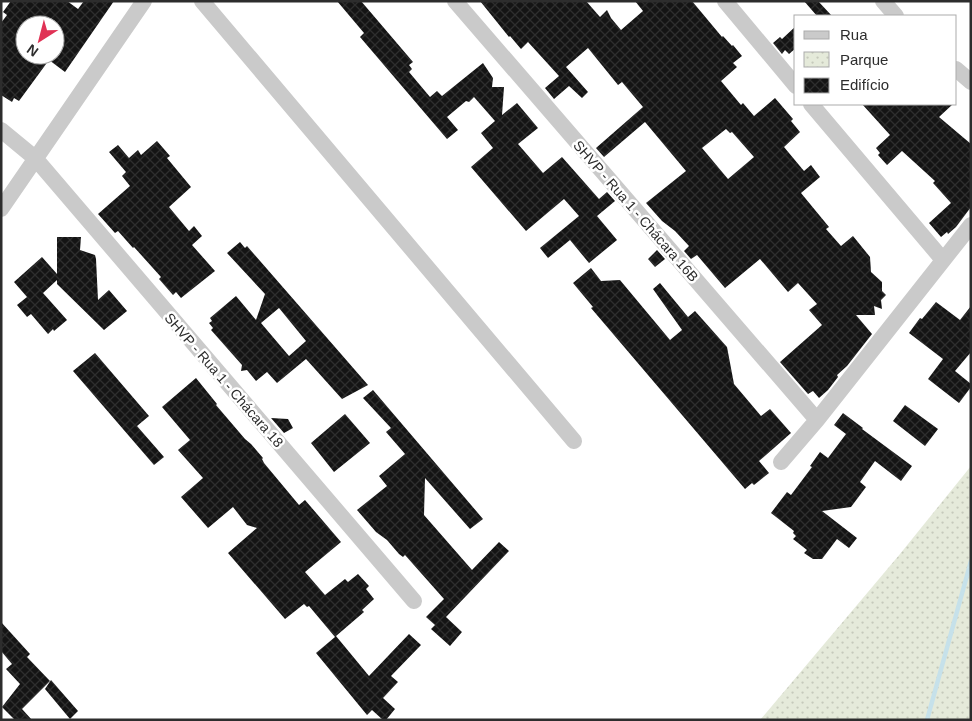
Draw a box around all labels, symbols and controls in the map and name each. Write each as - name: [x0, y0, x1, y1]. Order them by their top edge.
- north arrow: [15, 15, 65, 65]
- legend: [794, 15, 957, 105]
- text: Rua: [840, 26, 868, 43]
- text: N: [24, 41, 41, 60]
- text: Parque: [840, 51, 888, 68]
- text: Edifício: [840, 76, 889, 93]
- street label: SHVP - Rua 1 - Chácara 16B: [570, 137, 702, 285]
- street label: SHVP - Rua 1 - Chácara 18: [161, 310, 287, 450]

